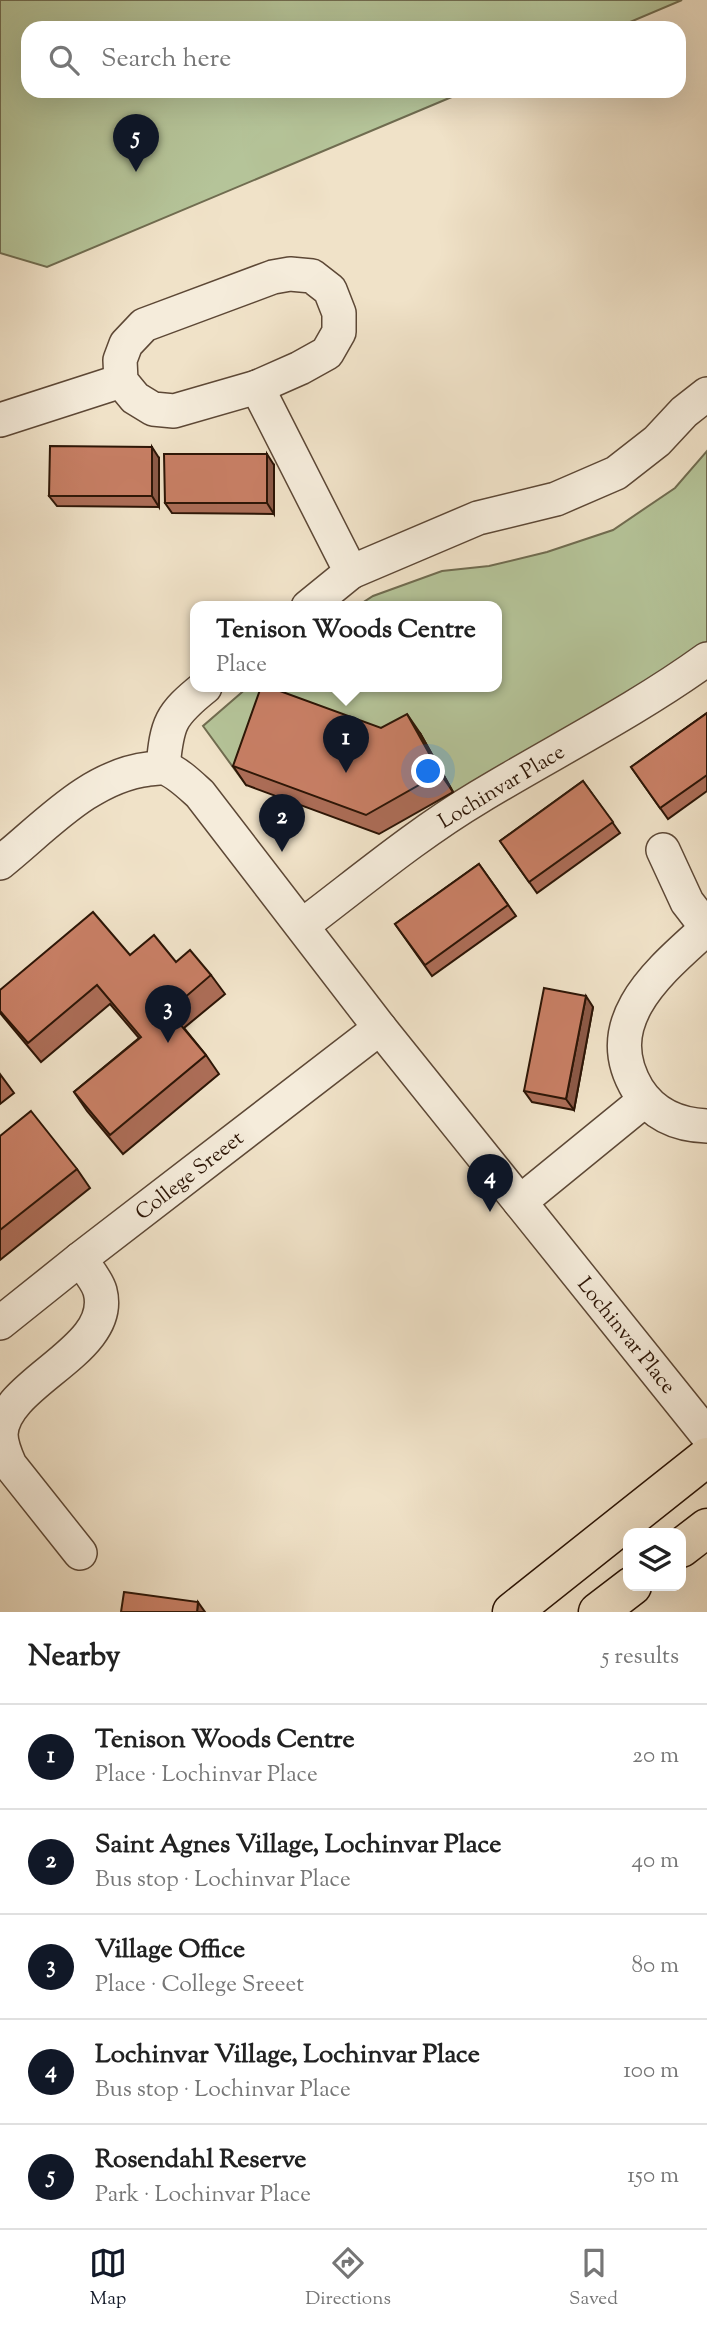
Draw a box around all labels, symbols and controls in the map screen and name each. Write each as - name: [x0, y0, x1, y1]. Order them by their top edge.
- search box: [21, 21, 686, 98]
- icon: search: [45, 41, 83, 79]
- text: Search here: [101, 41, 231, 78]
- pin: 5: [113, 114, 159, 172]
- popup: [190, 601, 502, 692]
- text: Tenison Woods Centre: [216, 612, 476, 649]
- text: Place: [216, 649, 267, 682]
- pin: 1: [323, 715, 369, 773]
- street label: Lochinvar Place: [433, 738, 571, 837]
- your location: [411, 754, 445, 788]
- pin: 2: [259, 794, 305, 852]
- pin: 3: [145, 985, 191, 1043]
- street label: College Sreeet: [130, 1125, 251, 1228]
- pin: 4: [467, 1154, 513, 1212]
- street label: Lochinvar Place: [569, 1271, 682, 1401]
- map controls: [623, 1528, 686, 1591]
- button: layers: [623, 1528, 686, 1591]
- text: Nearby: [28, 1636, 120, 1679]
- text: 5 results: [602, 1641, 679, 1674]
- text: Tenison Woods Centre: [95, 1722, 355, 1759]
- text: 1: [47, 1740, 55, 1773]
- text: 20 m: [632, 1740, 679, 1773]
- text: Place · Lochinvar Place: [95, 1759, 318, 1792]
- text: Saint Agnes Village, Lochinvar Place: [95, 1827, 501, 1864]
- text: 2: [46, 1845, 56, 1878]
- text: 40 m: [632, 1845, 679, 1878]
- text: Bus stop · Lochinvar Place: [95, 1864, 351, 1897]
- text: Village Office: [95, 1932, 245, 1969]
- text: 3: [46, 1950, 56, 1983]
- text: 80 m: [631, 1950, 679, 1983]
- text: Place · College Sreeet: [95, 1969, 304, 2002]
- text: Lochinvar Village, Lochinvar Place: [95, 2037, 480, 2074]
- text: 4: [45, 2055, 57, 2088]
- text: 100 m: [623, 2055, 679, 2088]
- text: Bus stop · Lochinvar Place: [95, 2074, 351, 2107]
- text: Rosendahl Reserve: [95, 2142, 306, 2179]
- text: 5: [47, 2160, 55, 2193]
- text: 150 m: [627, 2160, 679, 2193]
- text: Park · Lochinvar Place: [95, 2179, 311, 2212]
- tab: Map: [89, 2244, 127, 2313]
- tab: Directions: [305, 2244, 391, 2313]
- tab: Saved: [569, 2244, 618, 2313]

